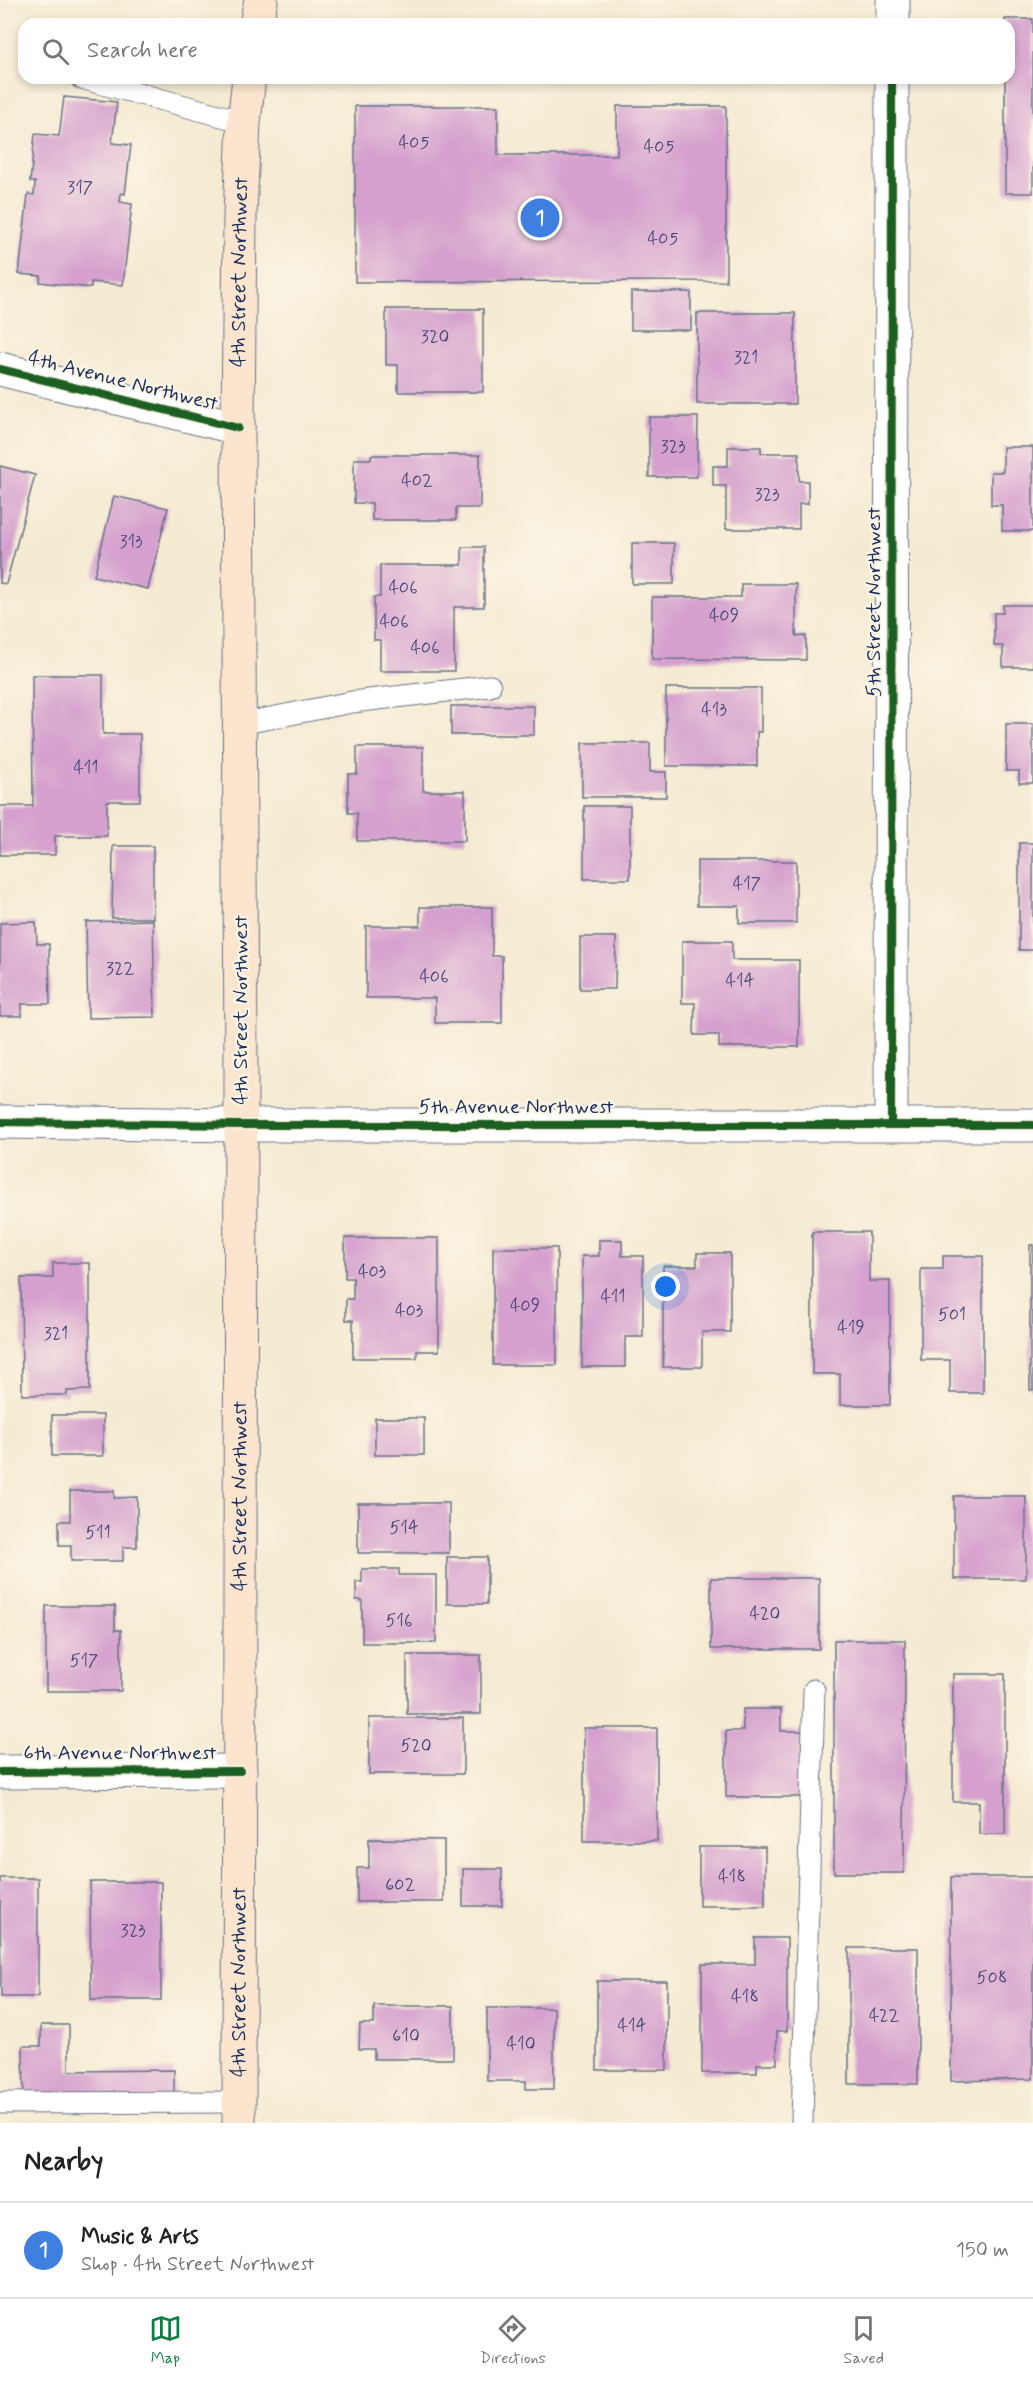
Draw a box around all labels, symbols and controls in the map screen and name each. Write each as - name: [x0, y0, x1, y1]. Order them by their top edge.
- search box: [18, 18, 1015, 84]
- icon: search: [39, 35, 72, 68]
- text: Search here: [87, 37, 198, 65]
- house number: 405: [399, 131, 429, 155]
- house number: 405: [644, 135, 674, 159]
- house number: 317: [67, 176, 93, 200]
- street label: 4th Street Northwest: [225, 176, 256, 367]
- pin: 1: [520, 196, 560, 240]
- house number: 405: [648, 227, 678, 251]
- house number: 320: [421, 325, 449, 349]
- street label: 4th Avenue Northwest: [25, 344, 221, 418]
- house number: 321: [734, 346, 758, 370]
- house number: 323: [661, 435, 685, 459]
- house number: 402: [401, 469, 433, 493]
- house number: 323: [755, 483, 779, 507]
- street label: 5th Street Northwest: [860, 506, 888, 697]
- house number: 313: [119, 530, 143, 554]
- house number: 406: [388, 576, 418, 600]
- house number: 409: [709, 604, 739, 628]
- house number: 406: [379, 610, 409, 634]
- house number: 406: [410, 636, 440, 660]
- house number: 413: [701, 698, 727, 722]
- house number: 411: [73, 756, 99, 780]
- house number: 417: [733, 872, 761, 896]
- street label: 4th Street Northwest: [227, 914, 255, 1105]
- house number: 322: [106, 957, 134, 981]
- house number: 406: [419, 965, 449, 989]
- house number: 414: [726, 969, 755, 993]
- street label: 5th Avenue Northwest: [418, 1093, 614, 1121]
- house number: 403: [358, 1260, 386, 1284]
- your location: [651, 1272, 680, 1301]
- house number: 411: [600, 1285, 626, 1309]
- house number: 409: [510, 1294, 540, 1318]
- house number: 403: [395, 1299, 423, 1323]
- house number: 501: [938, 1303, 966, 1327]
- house number: 419: [837, 1316, 865, 1340]
- house number: 321: [44, 1322, 68, 1346]
- street label: 4th Street Northwest: [226, 1400, 254, 1591]
- house number: 514: [389, 1516, 419, 1540]
- house number: 511: [85, 1521, 111, 1545]
- house number: 420: [750, 1602, 780, 1626]
- house number: 516: [385, 1609, 413, 1633]
- house number: 517: [70, 1649, 98, 1673]
- house number: 520: [400, 1734, 432, 1758]
- street label: 6th Avenue Northwest: [23, 1739, 217, 1767]
- house number: 418: [718, 1865, 746, 1889]
- house number: 602: [385, 1873, 415, 1897]
- street label: 4th Street Northwest: [225, 1886, 253, 2077]
- house number: 323: [121, 1919, 145, 1943]
- house number: 508: [977, 1966, 1007, 1990]
- house number: 418: [731, 1985, 759, 2009]
- house number: 422: [869, 2004, 900, 2028]
- house number: 414: [618, 2014, 647, 2038]
- house number: 610: [392, 2024, 420, 2048]
- house number: 410: [506, 2032, 536, 2056]
- text: Nearby: [24, 2145, 103, 2179]
- text: Music & Arts: [81, 2223, 199, 2251]
- text: 1: [39, 2237, 48, 2264]
- text: 150 m: [956, 2237, 1009, 2264]
- text: Shop · 4th Street Northwest: [81, 2251, 314, 2278]
- tab: Map: [149, 2312, 182, 2369]
- tab: Directions: [480, 2312, 546, 2369]
- tab: Saved: [844, 2312, 884, 2369]

